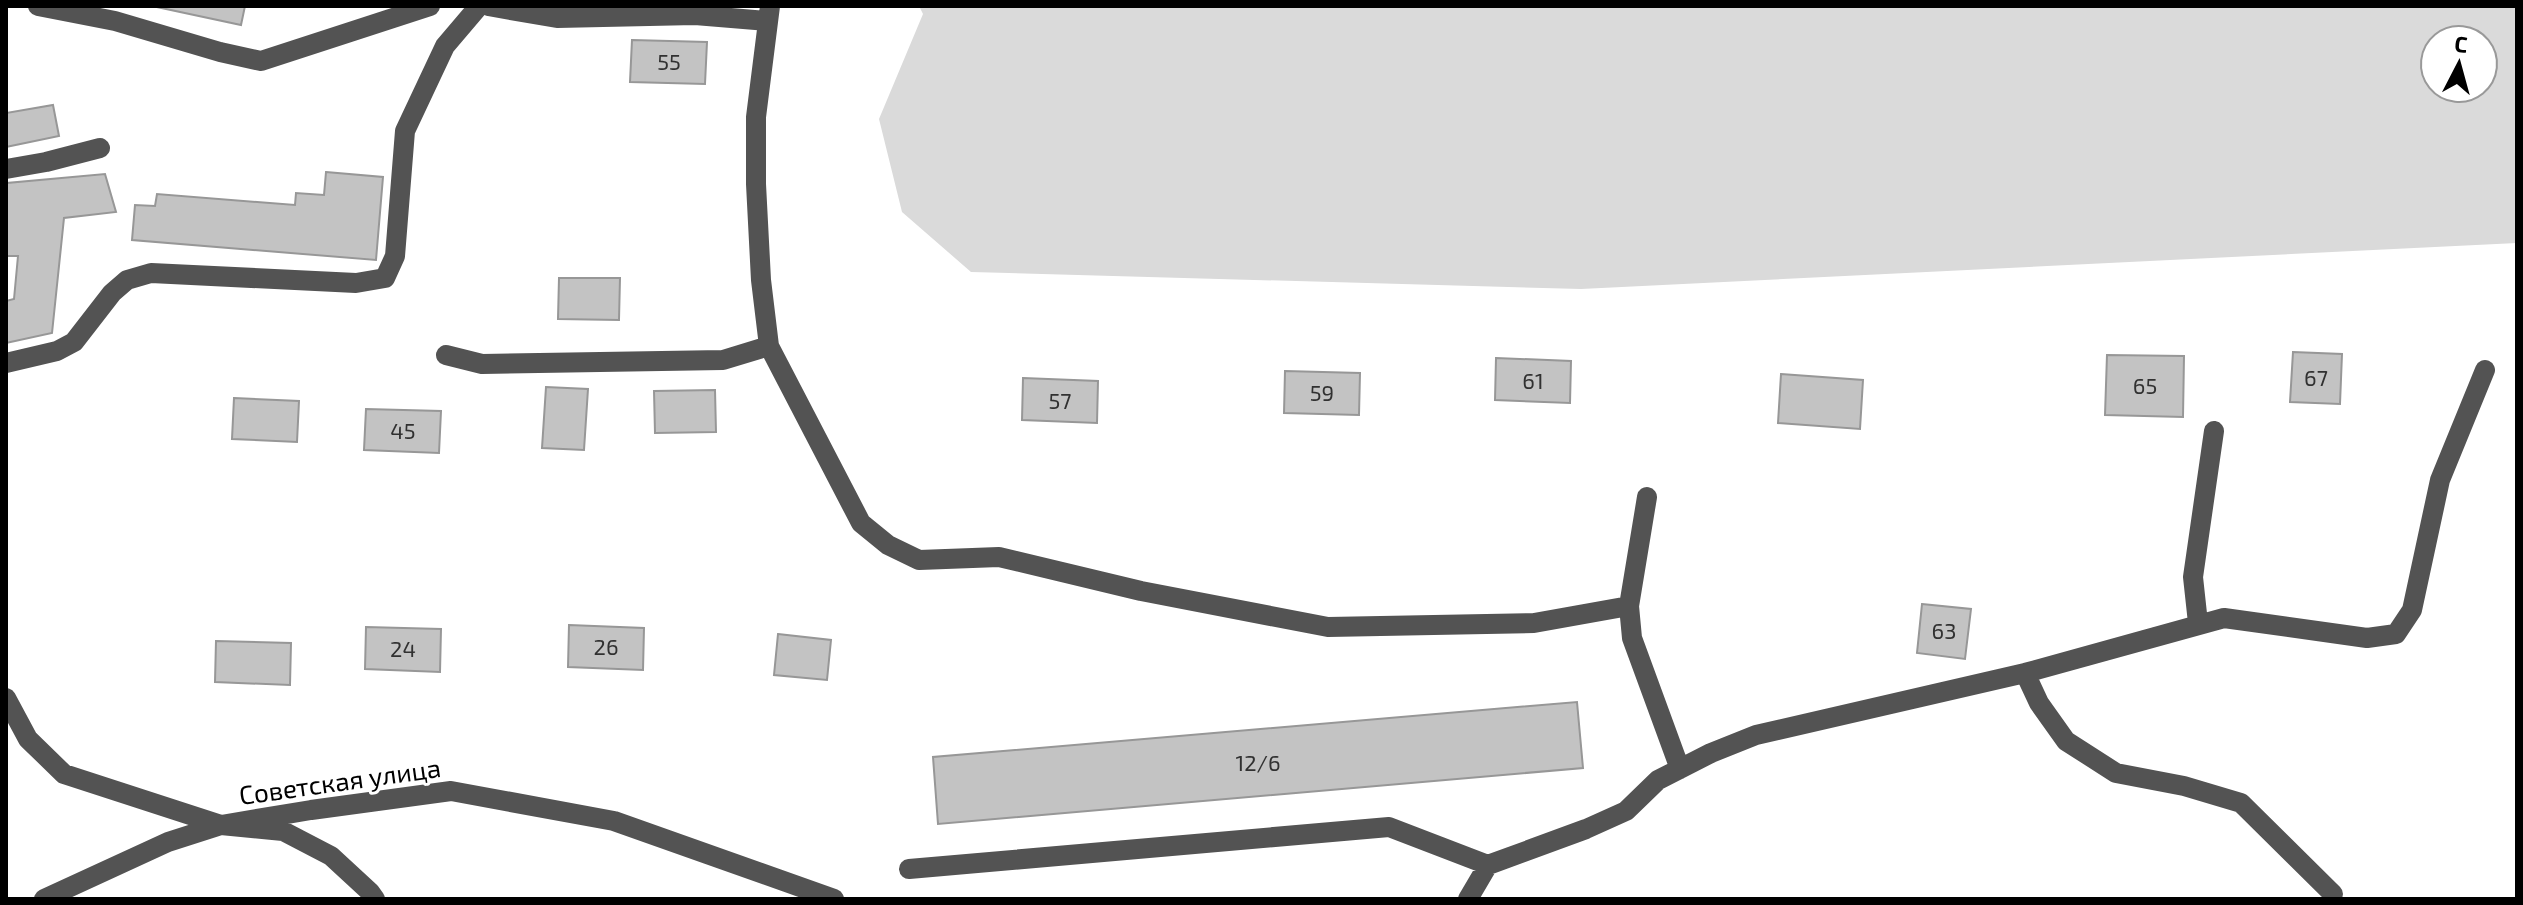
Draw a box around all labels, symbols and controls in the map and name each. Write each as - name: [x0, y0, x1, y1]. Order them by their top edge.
- north arrow: [2419, 24, 2499, 104]
- text: С: [2453, 30, 2469, 57]
- house number: 55: [657, 48, 681, 74]
- house number: 67: [2304, 364, 2328, 390]
- house number: 61: [1522, 367, 1544, 393]
- house number: 65: [2133, 372, 2157, 398]
- house number: 59: [1310, 379, 1334, 405]
- house number: 57: [1048, 387, 1072, 413]
- house number: 45: [390, 417, 416, 443]
- house number: 63: [1932, 617, 1956, 643]
- house number: 26: [594, 633, 618, 659]
- house number: 24: [390, 635, 416, 661]
- house number: 12/6: [1235, 749, 1281, 775]
- street label: Советская улица: [237, 751, 443, 811]

